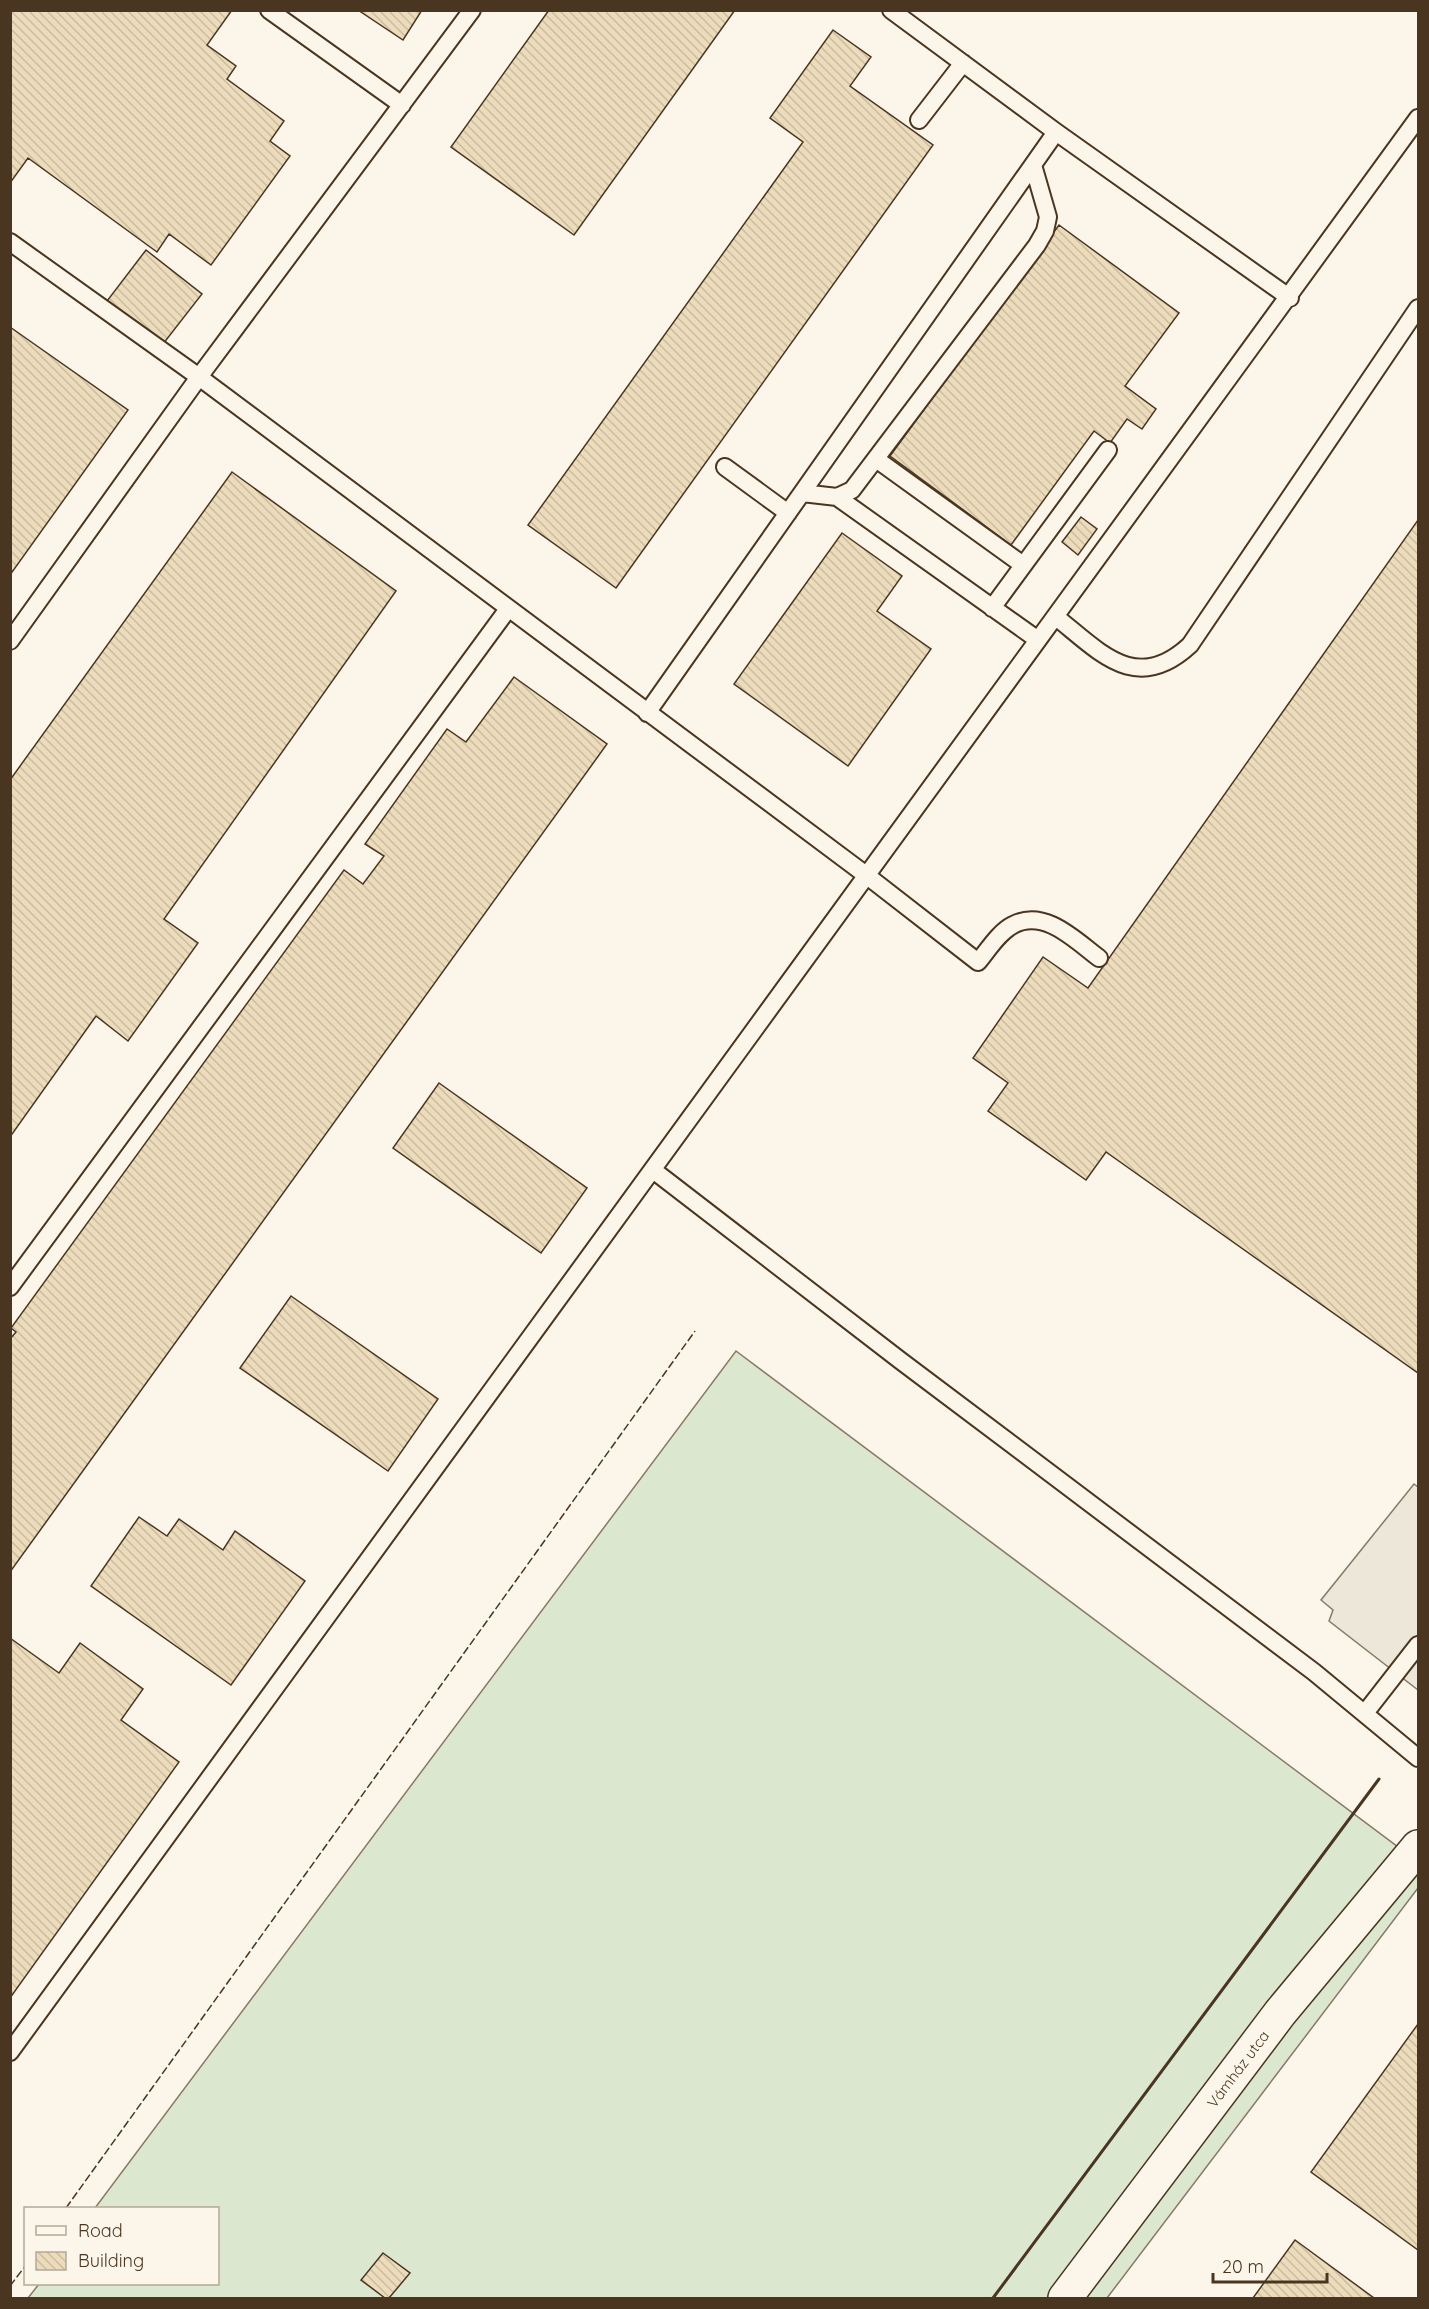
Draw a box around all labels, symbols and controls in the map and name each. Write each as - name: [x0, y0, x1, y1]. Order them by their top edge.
- street label: Vámház utca: [1203, 2027, 1273, 2111]
- legend: [24, 2207, 219, 2285]
- text: Road: [78, 2219, 123, 2242]
- scale bar: [1213, 2246, 1327, 2284]
- text: Building: [78, 2249, 144, 2272]
- text: 20 m: [1222, 2255, 1264, 2278]

